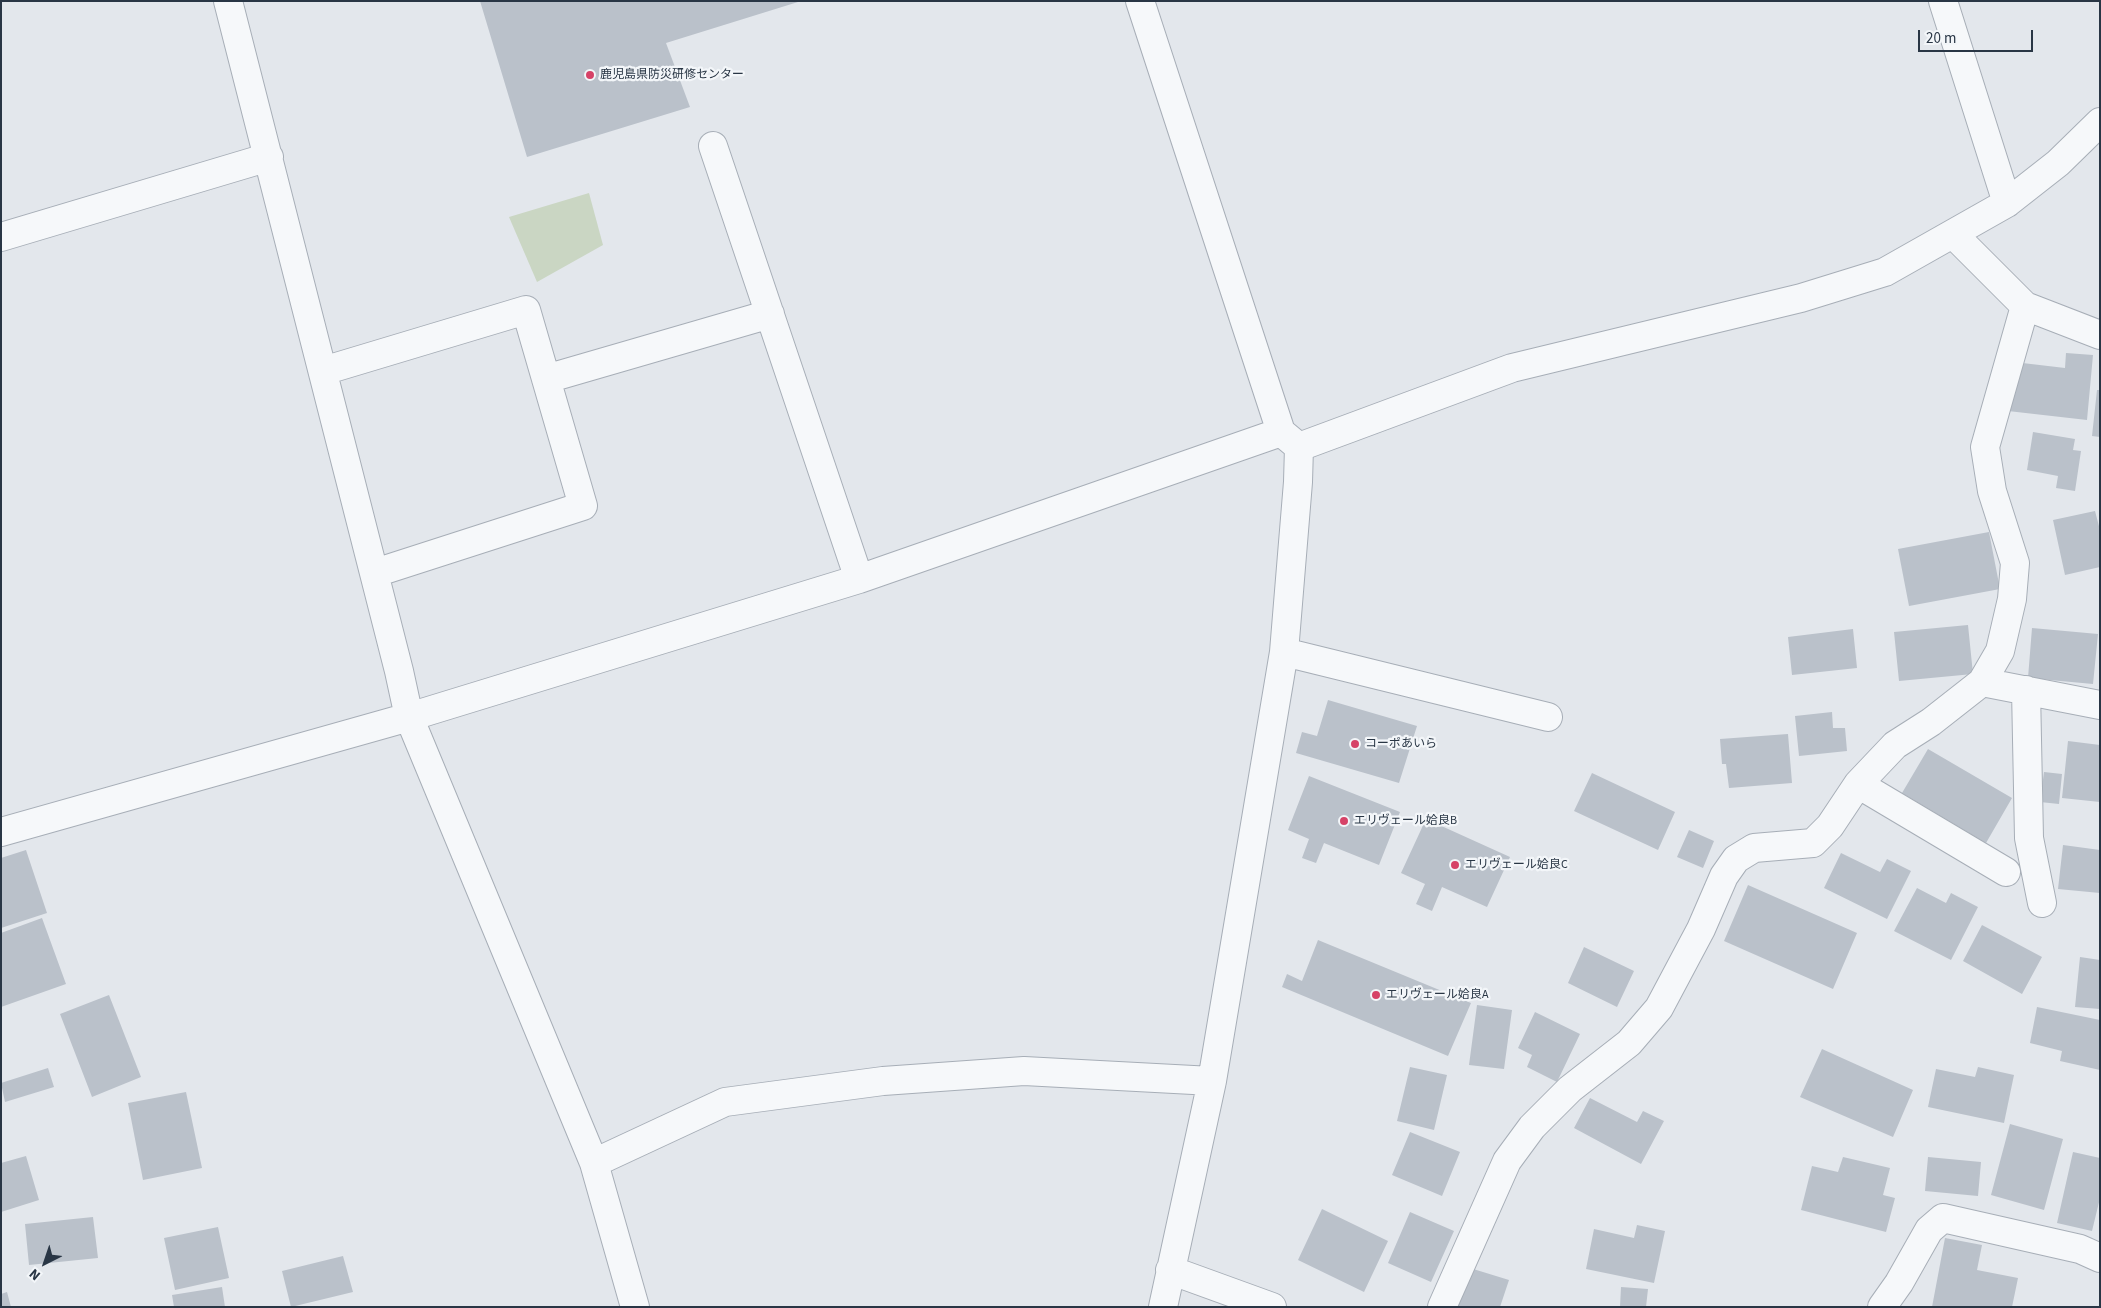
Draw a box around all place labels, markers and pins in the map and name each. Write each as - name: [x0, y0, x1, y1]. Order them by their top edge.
- place label: 鹿児島県防災研修センター: [600, 68, 744, 82]
- marker: 鹿児島県防災研修センター: [584, 69, 596, 81]
- place label: コーポあいら: [1365, 737, 1437, 751]
- marker: コーポあいら: [1349, 738, 1361, 750]
- place label: エリヴェール姶良B: [1354, 814, 1457, 828]
- marker: エリヴェール姶良B: [1338, 815, 1350, 827]
- place label: エリヴェール姶良C: [1465, 858, 1568, 872]
- marker: エリヴェール姶良C: [1449, 859, 1461, 871]
- place label: エリヴェール姶良A: [1386, 988, 1489, 1002]
- marker: エリヴェール姶良A: [1370, 989, 1382, 1001]

